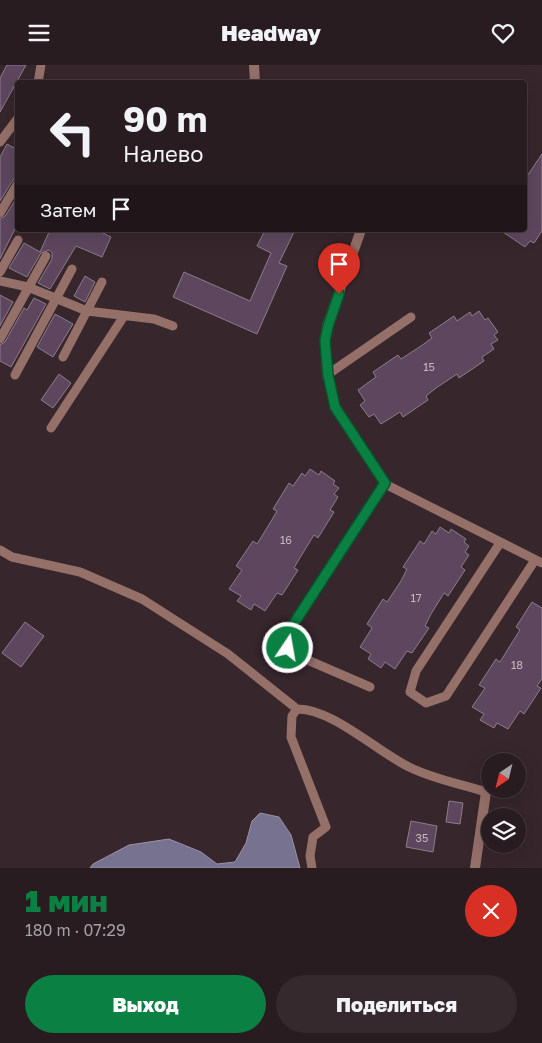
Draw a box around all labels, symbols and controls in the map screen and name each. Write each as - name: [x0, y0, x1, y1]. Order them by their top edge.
- icon: menu: [25, 19, 53, 47]
- text: Headway: [221, 19, 321, 46]
- icon: heart: [489, 19, 517, 47]
- text: 90 m: [123, 98, 207, 140]
- icon: left: [40, 100, 105, 165]
- text: Налево: [123, 140, 203, 167]
- icon: arrive: [107, 195, 135, 223]
- text: Затем: [40, 198, 97, 221]
- pin: [318, 243, 360, 294]
- icon: arrive: [325, 250, 353, 278]
- house number: 15: [423, 360, 435, 373]
- house number: 16: [280, 533, 292, 546]
- house number: 17: [410, 591, 422, 604]
- position arrow: [261, 621, 313, 673]
- house number: 18: [511, 658, 523, 671]
- north arrow: [481, 753, 526, 797]
- map controls: [481, 753, 526, 853]
- button: layers: [481, 808, 526, 853]
- house number: 35: [416, 831, 428, 844]
- text: 1 мин: [25, 883, 108, 919]
- button: close: [465, 885, 517, 937]
- text: 180 m · 07:29: [25, 920, 126, 940]
- button: Выход: [25, 975, 266, 1033]
- button: Поделиться: [276, 975, 517, 1033]

